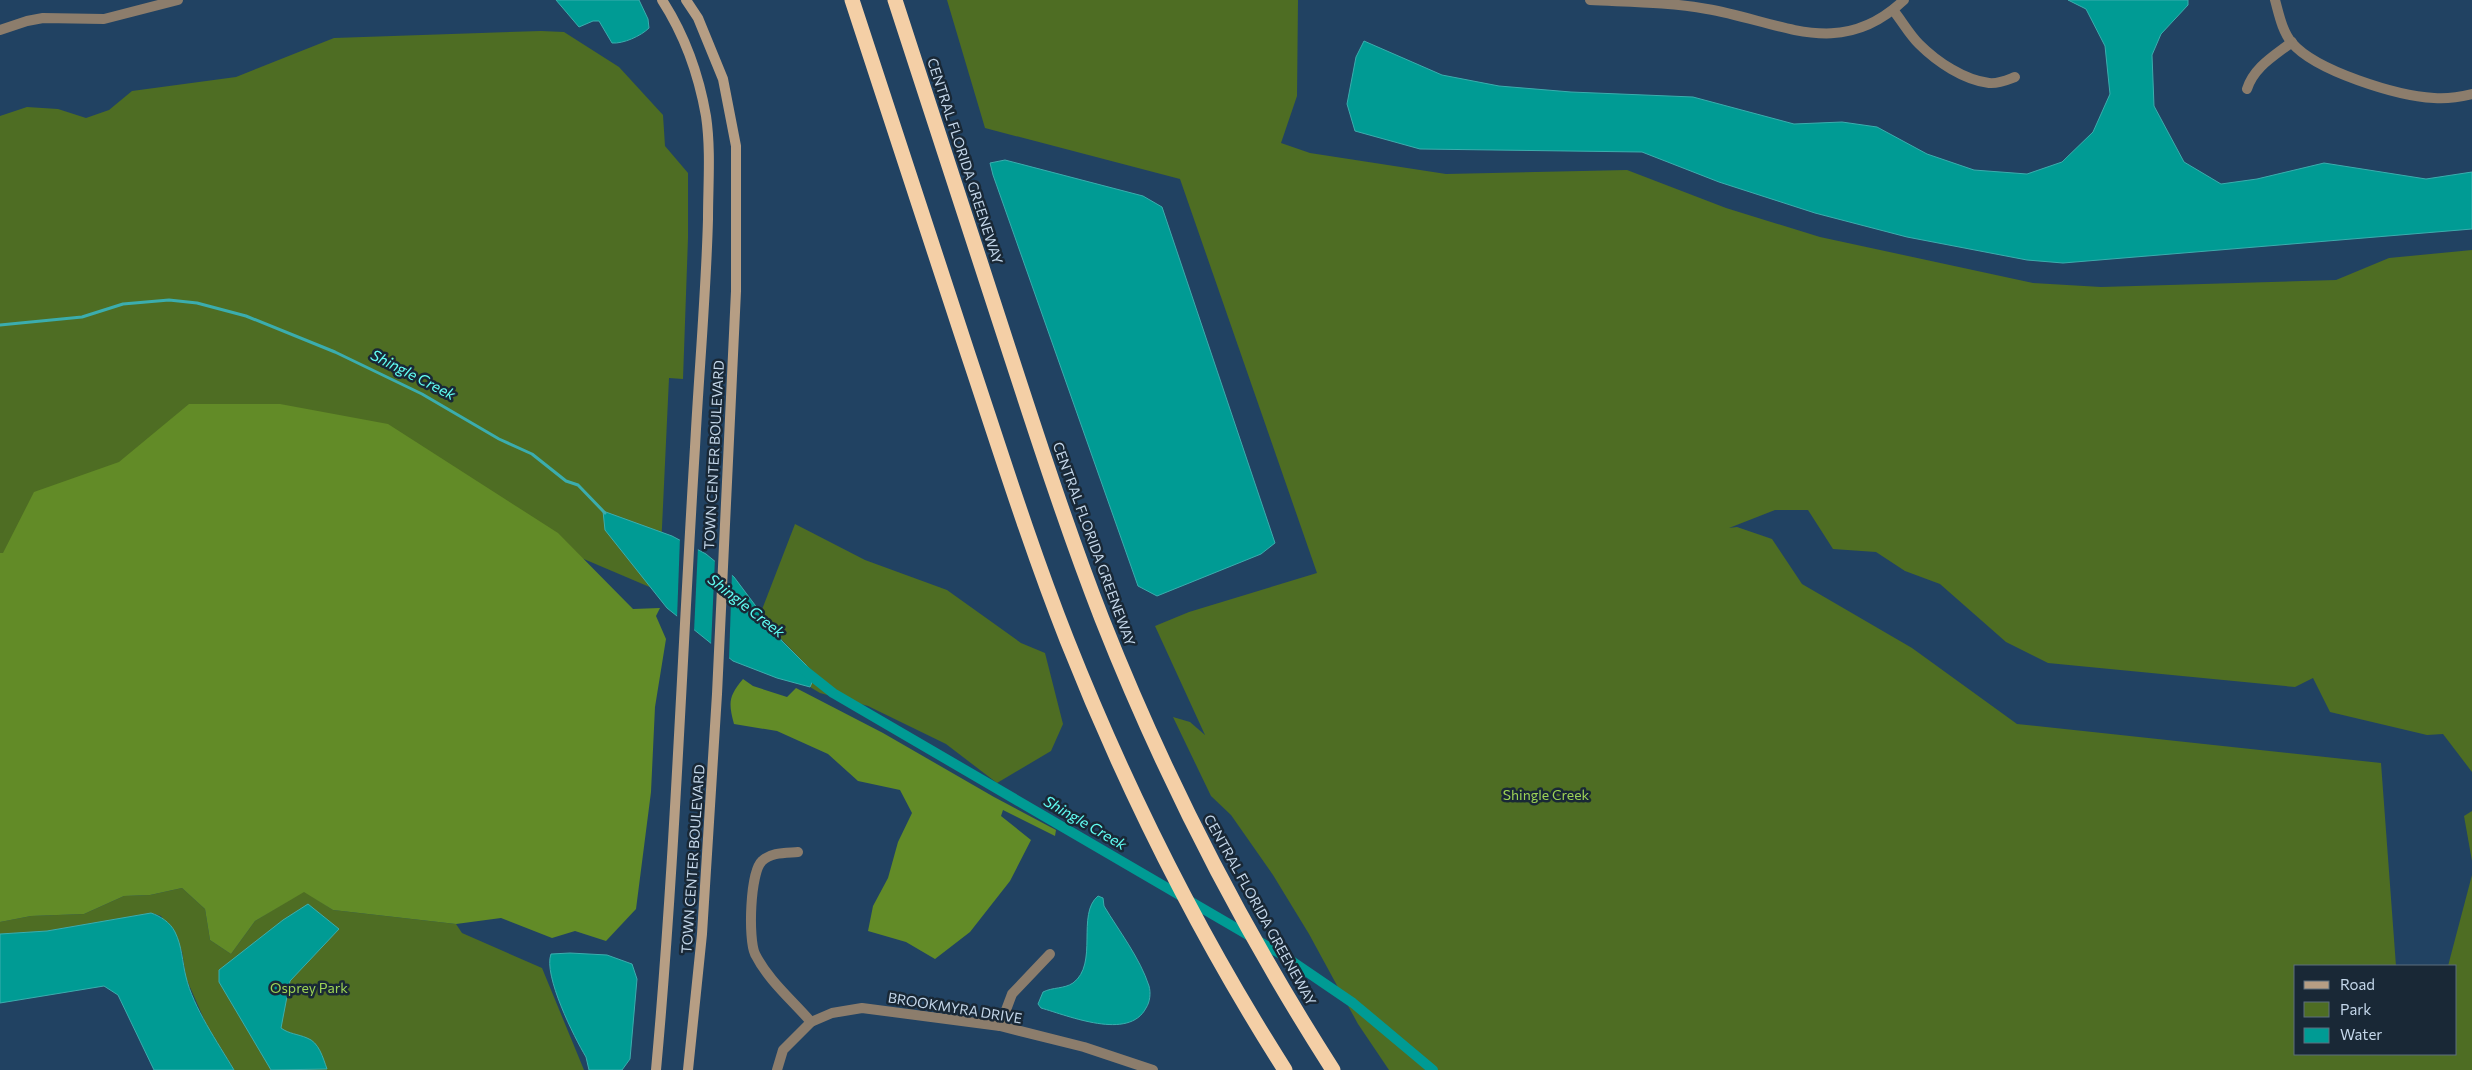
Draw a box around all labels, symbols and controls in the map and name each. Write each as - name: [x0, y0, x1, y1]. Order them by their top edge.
- street label: CENTRAL FLORIDA GREENEWAY: [924, 56, 1007, 266]
- water label: Shingle Creek: [368, 345, 460, 404]
- street label: TOWN CENTER BOULEVARD: [700, 360, 727, 550]
- street label: CENTRAL FLORIDA GREENEWAY: [1050, 440, 1139, 648]
- water label: Shingle Creek: [705, 570, 789, 641]
- street label: TOWN CENTER BOULEVARD: [677, 764, 708, 954]
- park label: Shingle Creek: [1503, 786, 1590, 803]
- water label: Shingle Creek: [1041, 791, 1131, 853]
- street label: CENTRAL FLORIDA GREENEWAY: [1201, 811, 1320, 1008]
- legend: [2294, 965, 2457, 1055]
- text: Road: [2340, 975, 2375, 993]
- park label: Osprey Park: [270, 979, 348, 996]
- street label: BROOKMYRA DRIVE: [887, 989, 1023, 1026]
- text: Park: [2340, 1000, 2371, 1018]
- text: Water: [2340, 1025, 2382, 1043]

